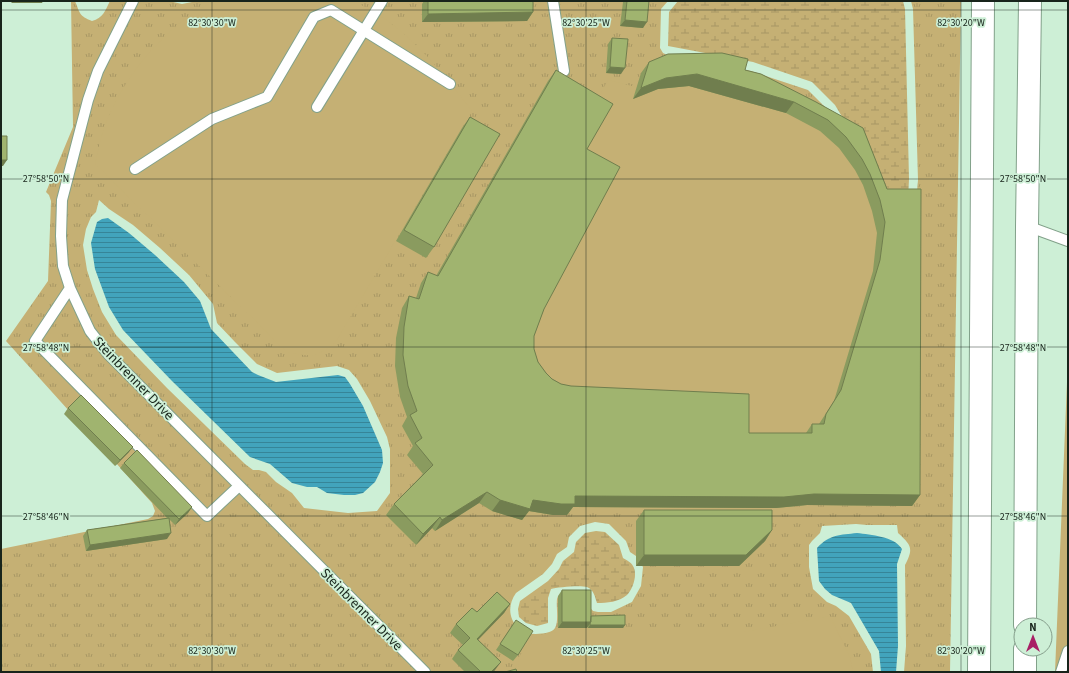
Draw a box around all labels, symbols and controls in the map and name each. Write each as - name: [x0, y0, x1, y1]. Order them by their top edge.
- text: 82°30'30"W: [188, 16, 236, 30]
- text: 82°30'25"W: [562, 16, 610, 30]
- text: 82°30'20"W: [937, 16, 985, 30]
- text: 27°58'50"N: [23, 172, 69, 186]
- text: 27°58'50"N: [1000, 172, 1046, 186]
- street label: Steinbrenner Drive: [88, 332, 179, 425]
- text: 27°58'48"N: [23, 341, 69, 355]
- text: 27°58'48"N: [1000, 341, 1046, 355]
- text: 27°58'46"N: [23, 510, 69, 524]
- text: 27°58'46"N: [1000, 510, 1046, 524]
- street label: Steinbrenner Drive: [316, 564, 407, 655]
- north arrow: [1013, 617, 1053, 657]
- text: N: [1029, 620, 1037, 635]
- text: 82°30'30"W: [188, 644, 236, 658]
- text: 82°30'25"W: [562, 644, 610, 658]
- text: 82°30'20"W: [937, 644, 985, 658]

